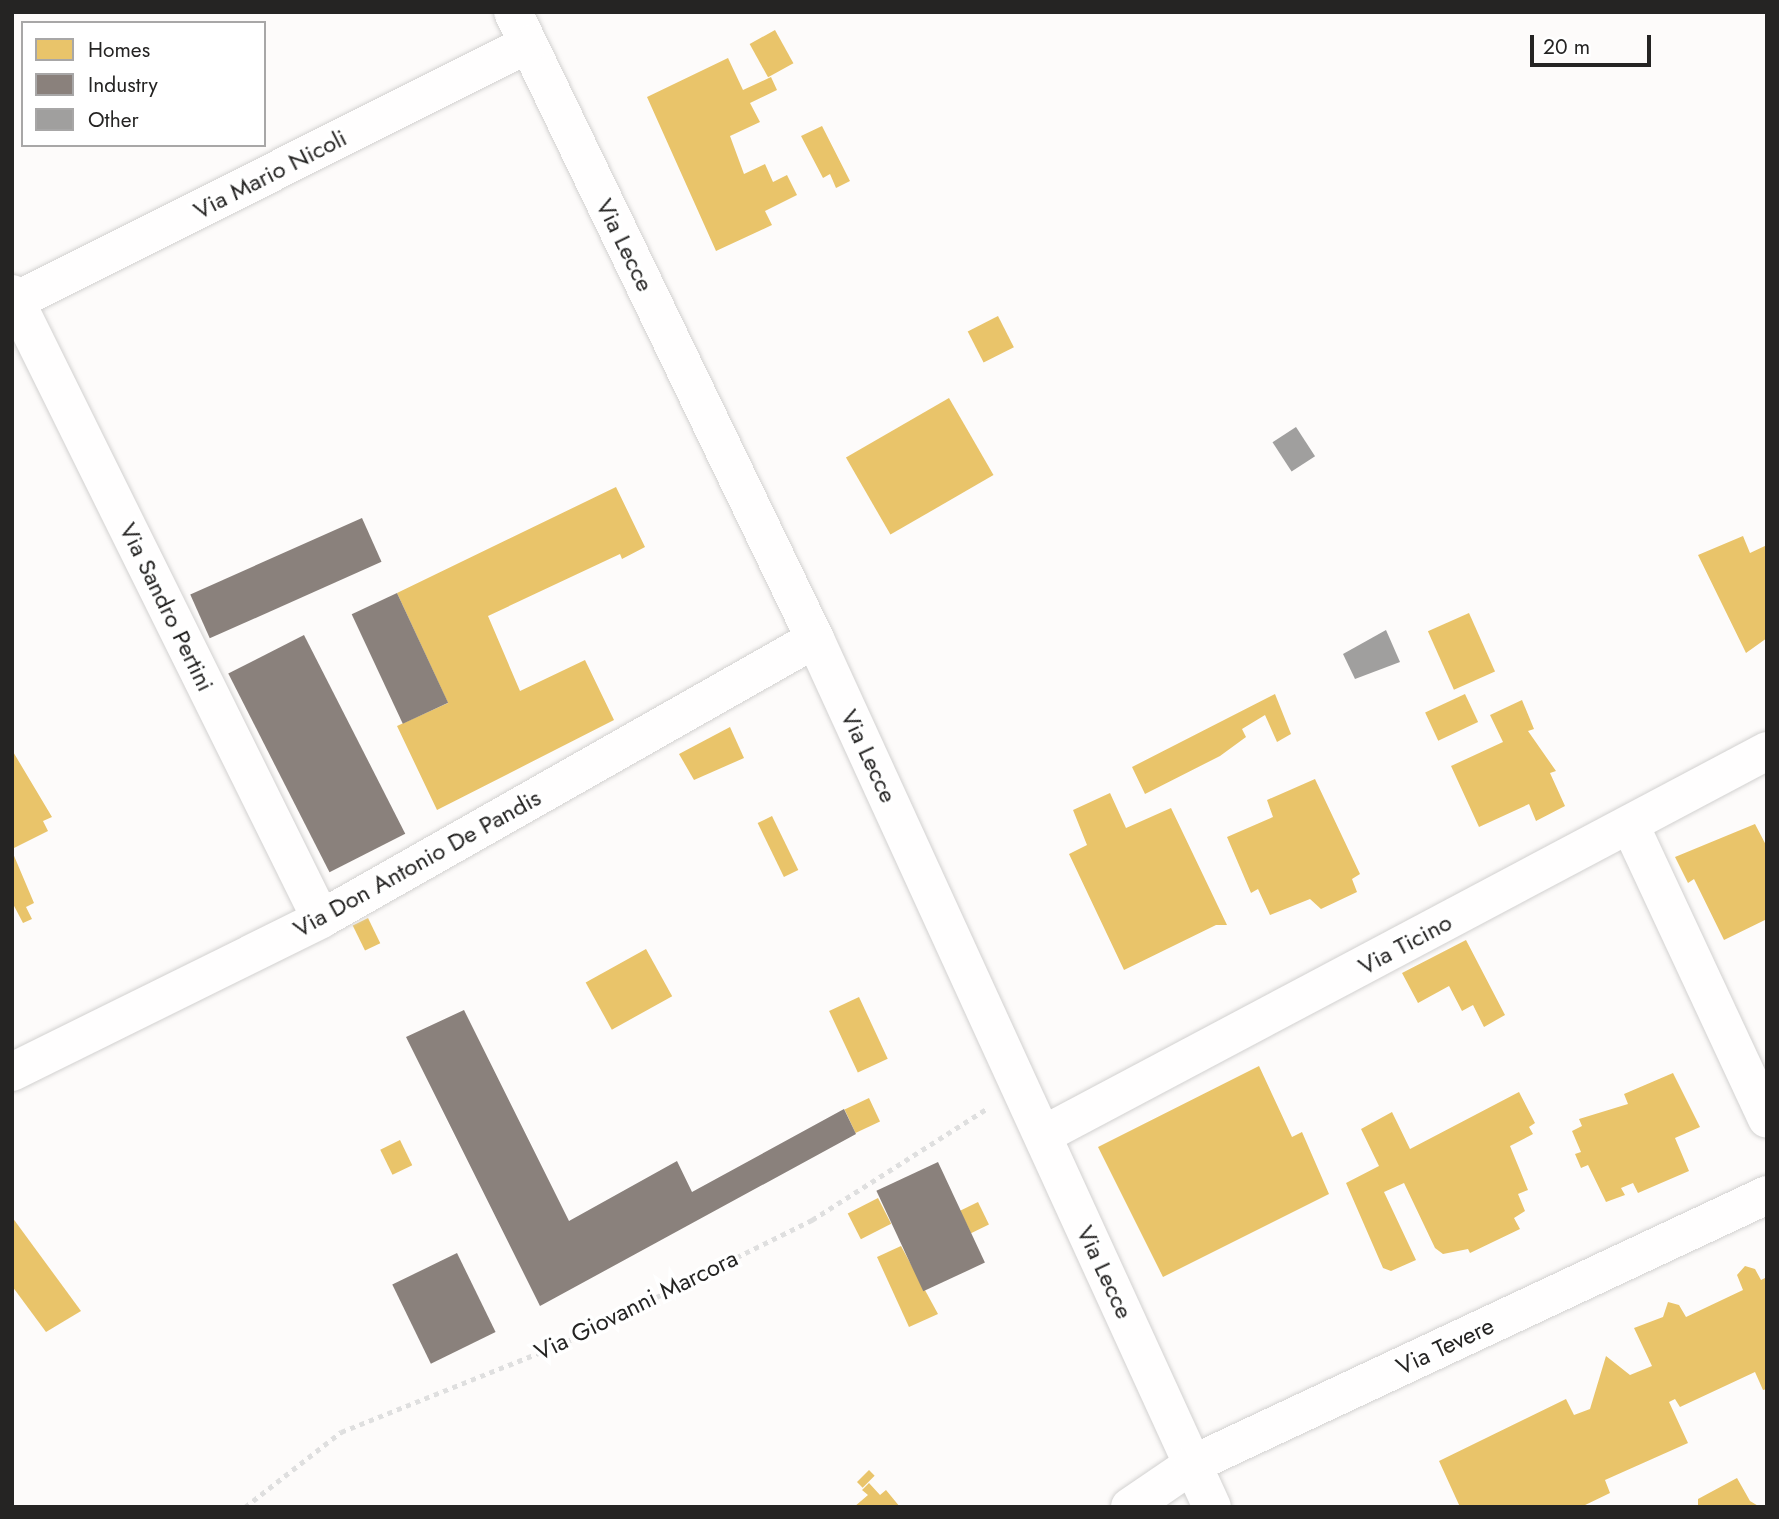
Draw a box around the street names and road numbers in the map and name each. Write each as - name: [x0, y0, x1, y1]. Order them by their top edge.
- street label: Via Mario Nicoli: [189, 123, 351, 225]
- street label: Via Lecce: [590, 194, 660, 296]
- street label: Via Sandro Pertini: [114, 518, 220, 696]
- street label: Via Lecce: [835, 705, 903, 807]
- street label: Via Don Antonio De Pandis: [288, 783, 546, 943]
- street label: Via Ticino: [1353, 907, 1457, 981]
- street label: Via Lecce: [1071, 1221, 1139, 1323]
- street label: Via Giovanni Marcora: [530, 1243, 742, 1367]
- street label: Via Tevere: [1392, 1311, 1498, 1381]

